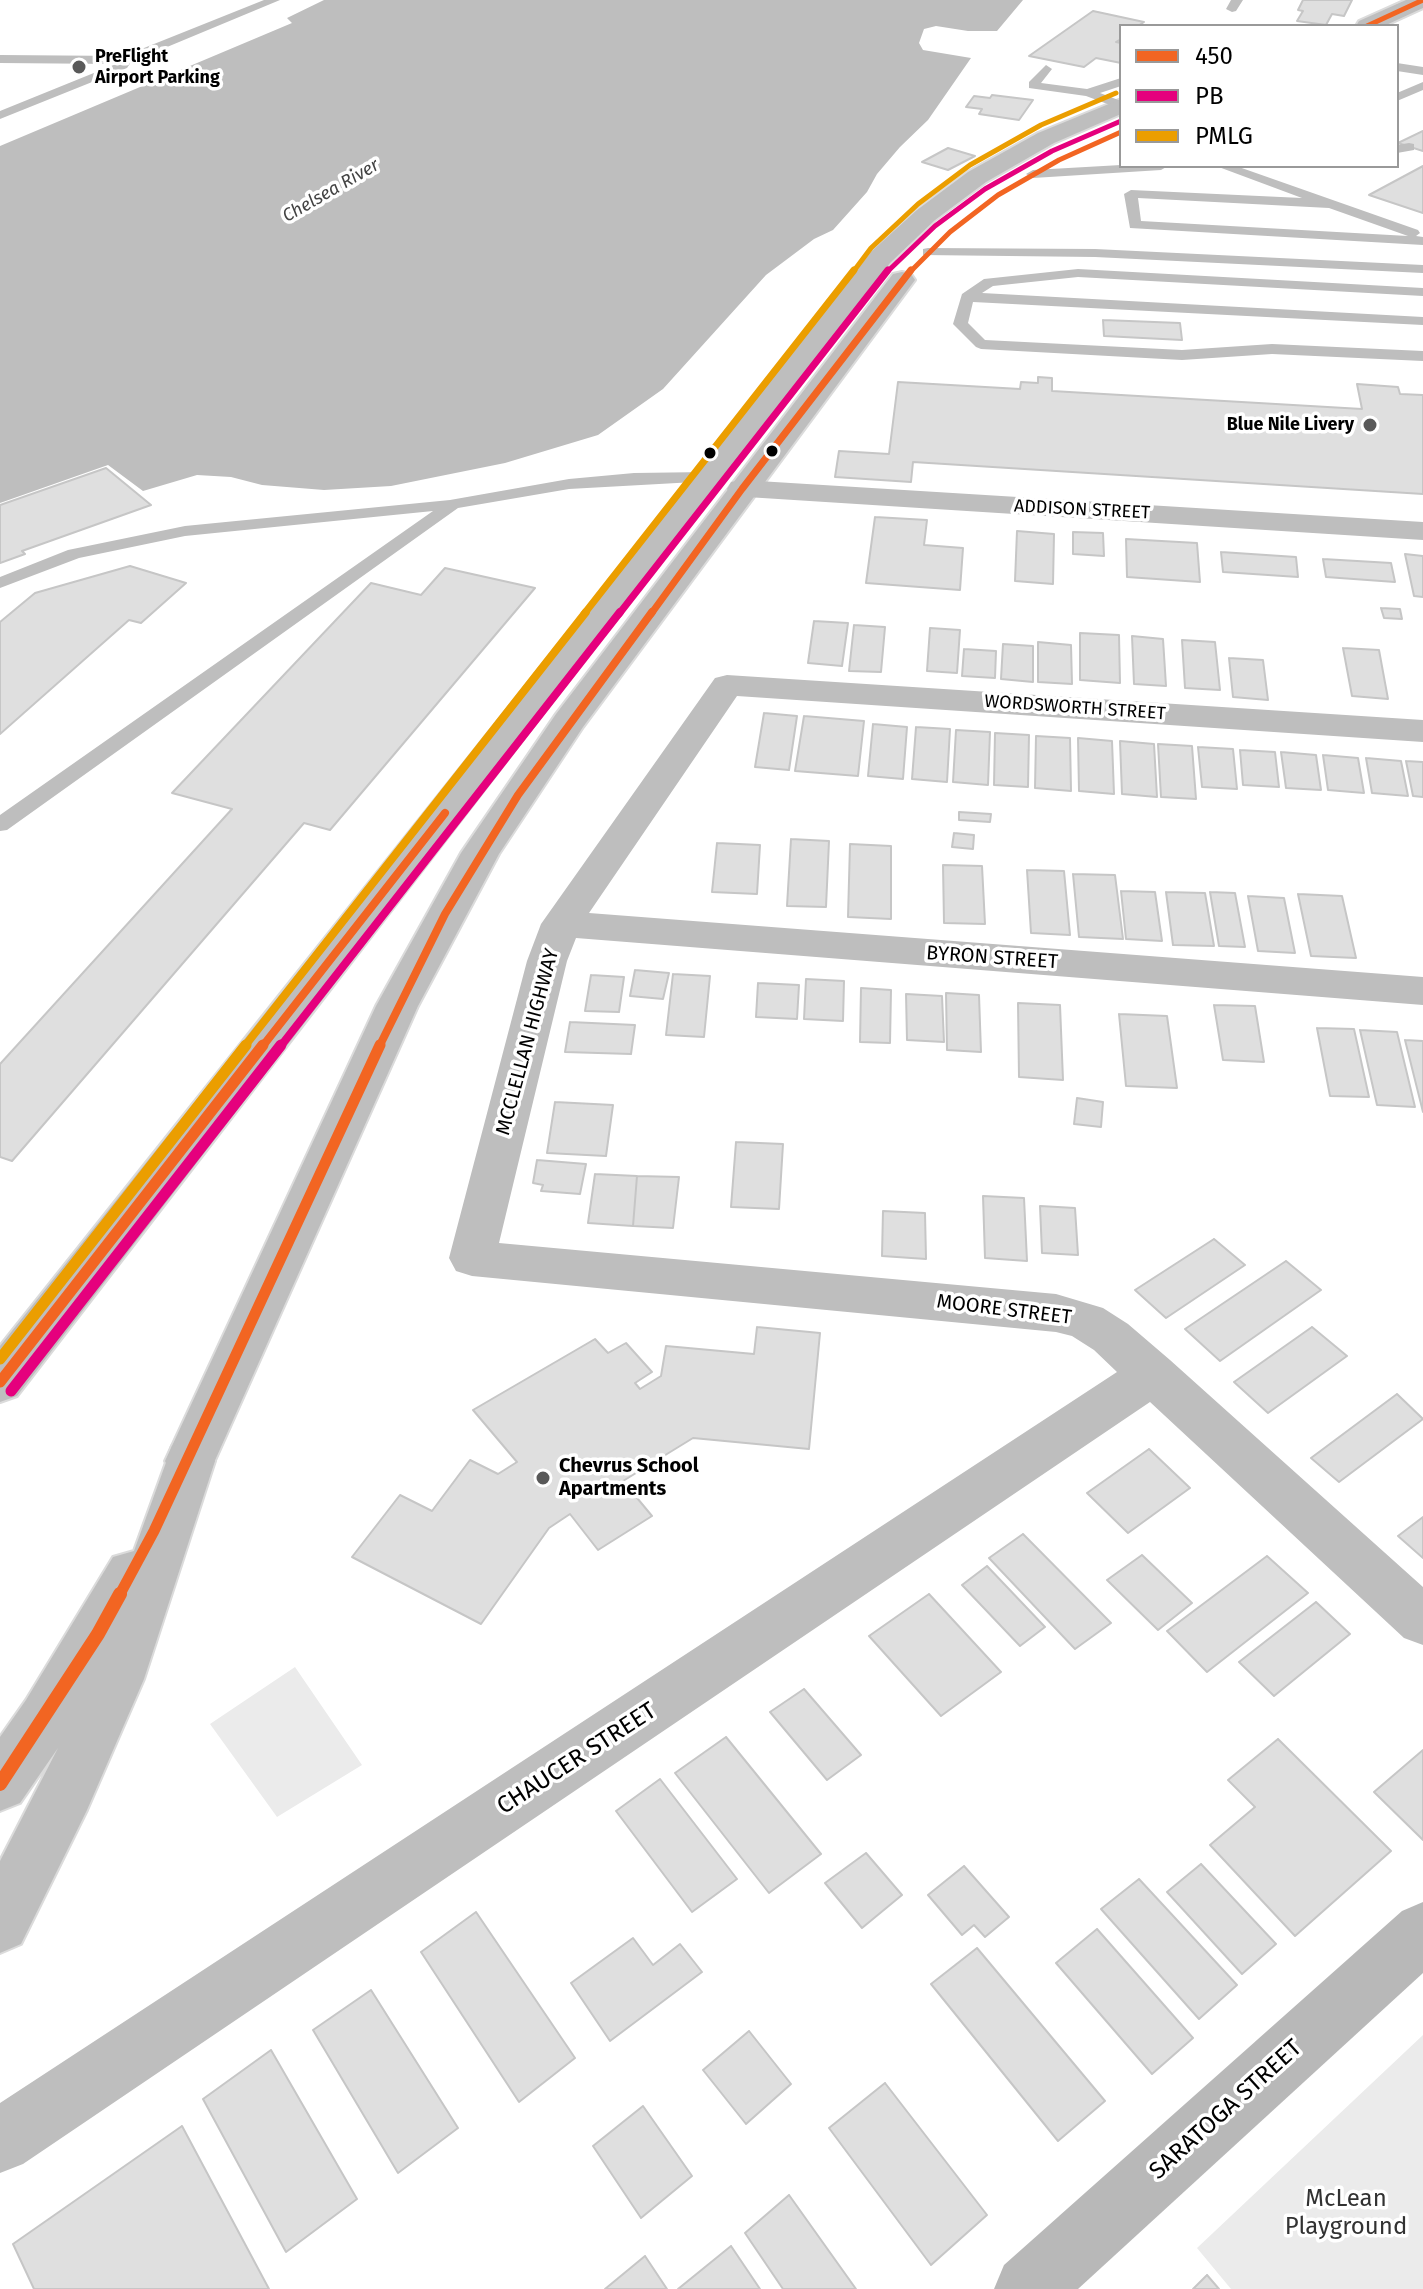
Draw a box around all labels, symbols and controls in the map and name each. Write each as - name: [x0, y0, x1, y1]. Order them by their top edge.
- legend: [1119, 24, 1399, 168]
- text: 450: [1195, 42, 1233, 70]
- place label: PreFlight Airport Parking: [95, 46, 220, 88]
- marker: PreFlight Airport Parking: [70, 58, 88, 76]
- text: PB: [1195, 82, 1224, 110]
- text: PMLG: [1195, 122, 1253, 150]
- water label: Chelsea River: [279, 155, 383, 227]
- place label: Blue Nile Livery: [1227, 414, 1354, 436]
- marker: Blue Nile Livery: [1361, 416, 1379, 434]
- unlabelled marker: [764, 443, 780, 459]
- unlabelled marker: [702, 445, 718, 461]
- street label: ADDISON STREET: [1013, 496, 1151, 524]
- street label: WORDSWORTH STREET: [984, 691, 1166, 725]
- street label: BYRON STREET: [925, 941, 1059, 975]
- street label: MCCLELLAN HIGHWAY: [492, 946, 564, 1138]
- street label: MOORE STREET: [935, 1290, 1073, 1330]
- place label: Chevrus School Apartments: [559, 1454, 699, 1501]
- marker: Chevrus School Apartments: [534, 1469, 552, 1487]
- street label: CHAUCER STREET: [492, 1697, 662, 1821]
- street label: SARATOGA STREET: [1144, 2034, 1308, 2186]
- park label: McLean Playground: [1285, 2185, 1407, 2241]

